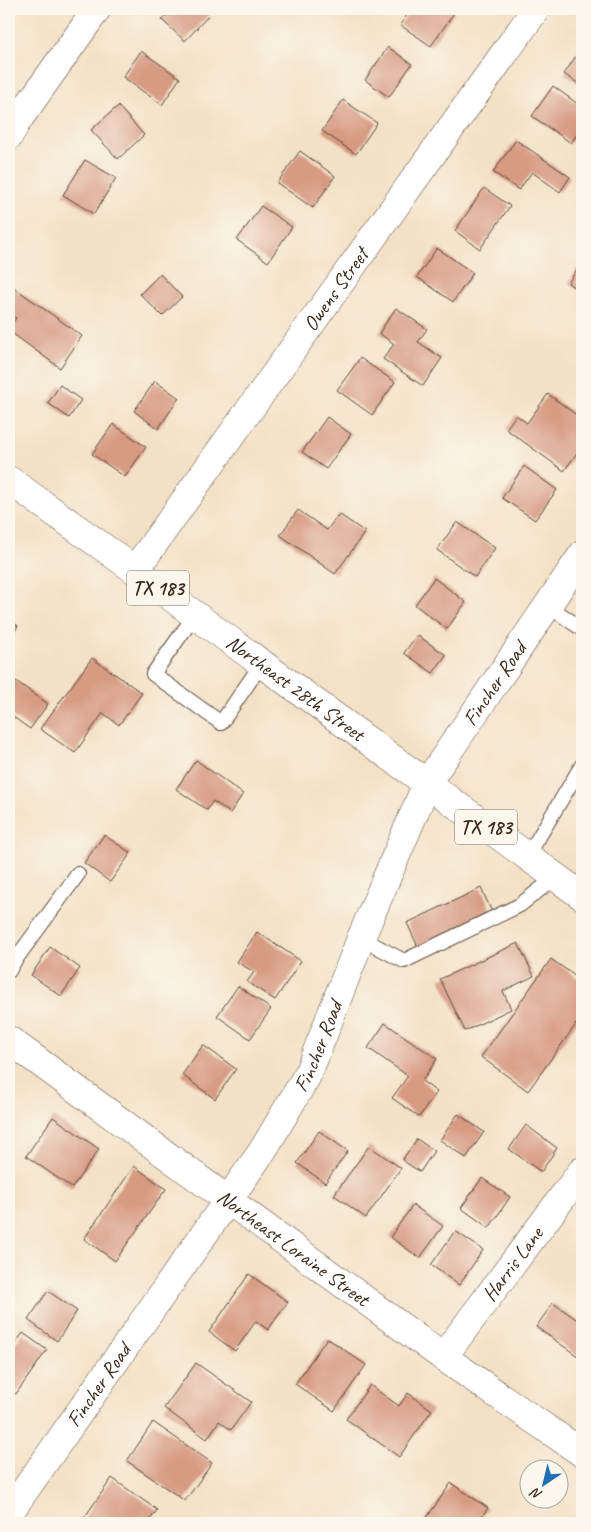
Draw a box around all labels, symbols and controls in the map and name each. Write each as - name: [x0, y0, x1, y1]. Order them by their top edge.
- street label: Owens Street: [297, 240, 376, 336]
- road number: TX 183: [127, 570, 189, 606]
- street label: Northeast 28th Street: [221, 629, 371, 748]
- street label: Fincher Road: [457, 634, 534, 731]
- road number: TX 183: [455, 810, 517, 844]
- street label: Fincher Road: [288, 994, 350, 1096]
- street label: Northeast Loraine Street: [212, 1184, 376, 1313]
- street label: Harris Lane: [476, 1220, 550, 1306]
- street label: Fincher Road: [60, 1336, 139, 1432]
- north arrow: [518, 1460, 568, 1510]
- text: N: [526, 1483, 545, 1504]

